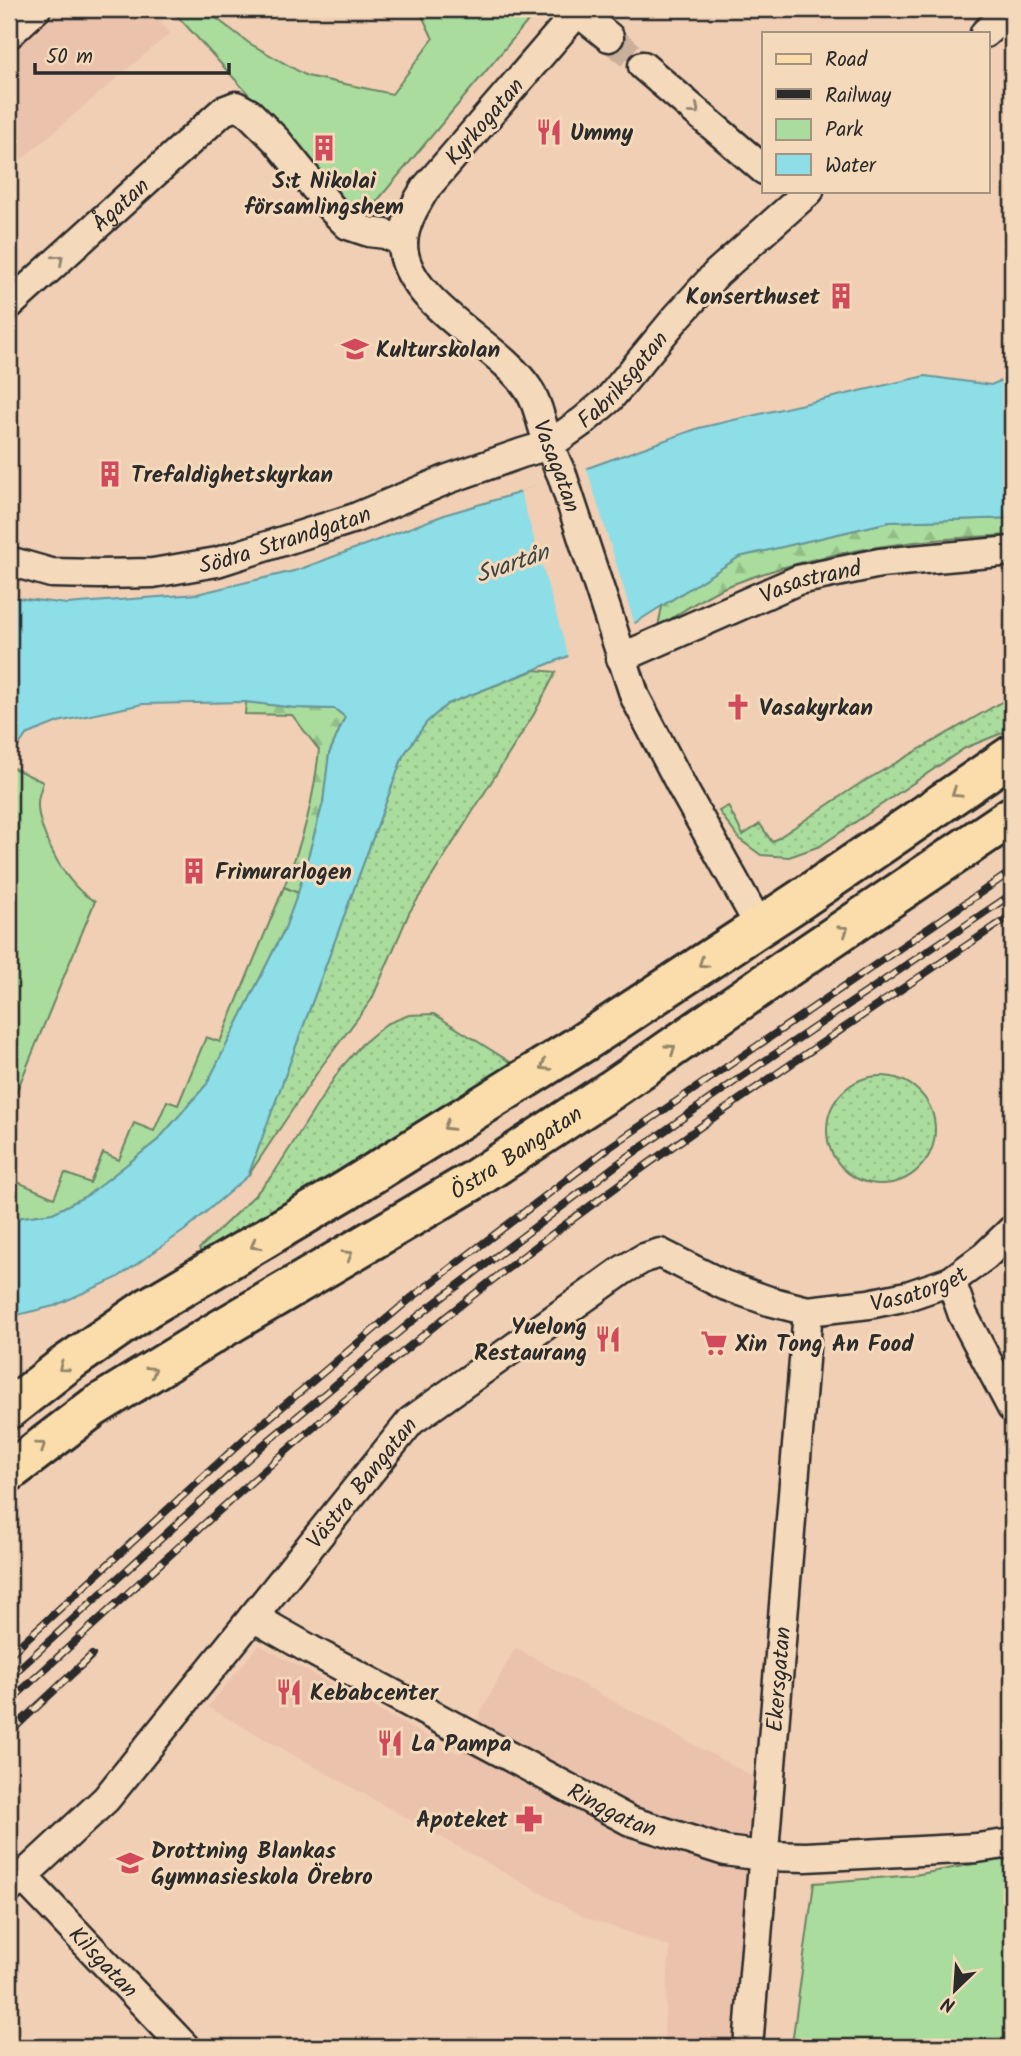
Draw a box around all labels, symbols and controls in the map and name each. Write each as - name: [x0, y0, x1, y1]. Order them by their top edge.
- scale bar: [35, 32, 229, 76]
- legend: [762, 32, 990, 192]
- text: 50 m: [46, 41, 93, 74]
- text: Road: [825, 44, 868, 77]
- street label: Kyrkogatan: [437, 70, 534, 174]
- text: Railway: [825, 80, 891, 113]
- one-way arrow: [686, 102, 699, 114]
- text: Park: [825, 114, 863, 147]
- place label: Ummy: [570, 116, 633, 152]
- restaurant icon: Ummy: [534, 117, 564, 147]
- building icon: S:t Nikolai församlingshem: [309, 133, 339, 163]
- text: Water: [825, 150, 877, 183]
- place label: S:t Nikolai församlingshem: [244, 164, 404, 226]
- street label: Ågatan: [84, 170, 159, 242]
- one-way arrow: [51, 255, 64, 267]
- place label: Konserthuset: [686, 280, 821, 316]
- building icon: Konserthuset: [826, 281, 856, 311]
- street label: Fabriksgatan: [570, 324, 678, 439]
- place label: Kulturskolan: [376, 333, 500, 369]
- school or university icon: Kulturskolan: [340, 334, 370, 364]
- street label: Vasagatan: [522, 416, 589, 518]
- place label: Trefaldighetskyrkan: [131, 458, 333, 494]
- building icon: Trefaldighetskyrkan: [95, 459, 125, 489]
- street label: Södra Strandgatan: [197, 497, 377, 585]
- water label: Svartån: [470, 533, 557, 595]
- street label: Vasastrand: [754, 551, 865, 615]
- place label: Vasakyrkan: [759, 691, 873, 727]
- church icon: Vasakyrkan: [723, 692, 753, 722]
- one-way arrow: [951, 785, 964, 797]
- place label: Frimurarlogen: [215, 855, 352, 891]
- building icon: Frimurarlogen: [179, 856, 209, 886]
- one-way arrow: [836, 926, 849, 939]
- one-way arrow: [698, 954, 711, 967]
- one-way arrow: [663, 1045, 676, 1057]
- one-way arrow: [540, 1058, 553, 1071]
- street label: Östra Bangatan: [444, 1097, 591, 1210]
- one-way arrow: [443, 1117, 456, 1130]
- one-way arrow: [249, 1236, 262, 1249]
- one-way arrow: [340, 1250, 353, 1263]
- street label: Vasatorget: [867, 1257, 977, 1323]
- place label: Yuelong Restaurang: [474, 1310, 587, 1372]
- restaurant icon: Yuelong Restaurang: [593, 1324, 623, 1354]
- place label: Xin Tong An Food: [734, 1327, 914, 1363]
- supermarket icon: Xin Tong An Food: [699, 1328, 729, 1358]
- one-way arrow: [58, 1359, 71, 1371]
- one-way arrow: [145, 1366, 158, 1379]
- street label: Västra Bangatan: [298, 1410, 427, 1558]
- one-way arrow: [33, 1442, 46, 1454]
- street label: Ekersgatan: [758, 1625, 802, 1734]
- place label: Kebabcenter: [310, 1676, 440, 1712]
- restaurant icon: Kebabcenter: [274, 1677, 304, 1707]
- place label: La Pampa: [411, 1727, 512, 1763]
- restaurant icon: La Pampa: [375, 1728, 405, 1758]
- street label: Ringgatan: [560, 1774, 661, 1848]
- place label: Apoteket: [416, 1803, 509, 1839]
- pharmacy icon: Apoteket: [514, 1804, 544, 1834]
- place label: Drottning Blankas Gymnasieskola Örebro: [151, 1834, 373, 1896]
- school or university icon: Drottning Blankas Gymnasieskola Örebro: [115, 1848, 145, 1878]
- street label: Kilsgatan: [59, 1919, 146, 2007]
- north arrow: [920, 1954, 990, 2024]
- text: N: [937, 1987, 960, 2020]

